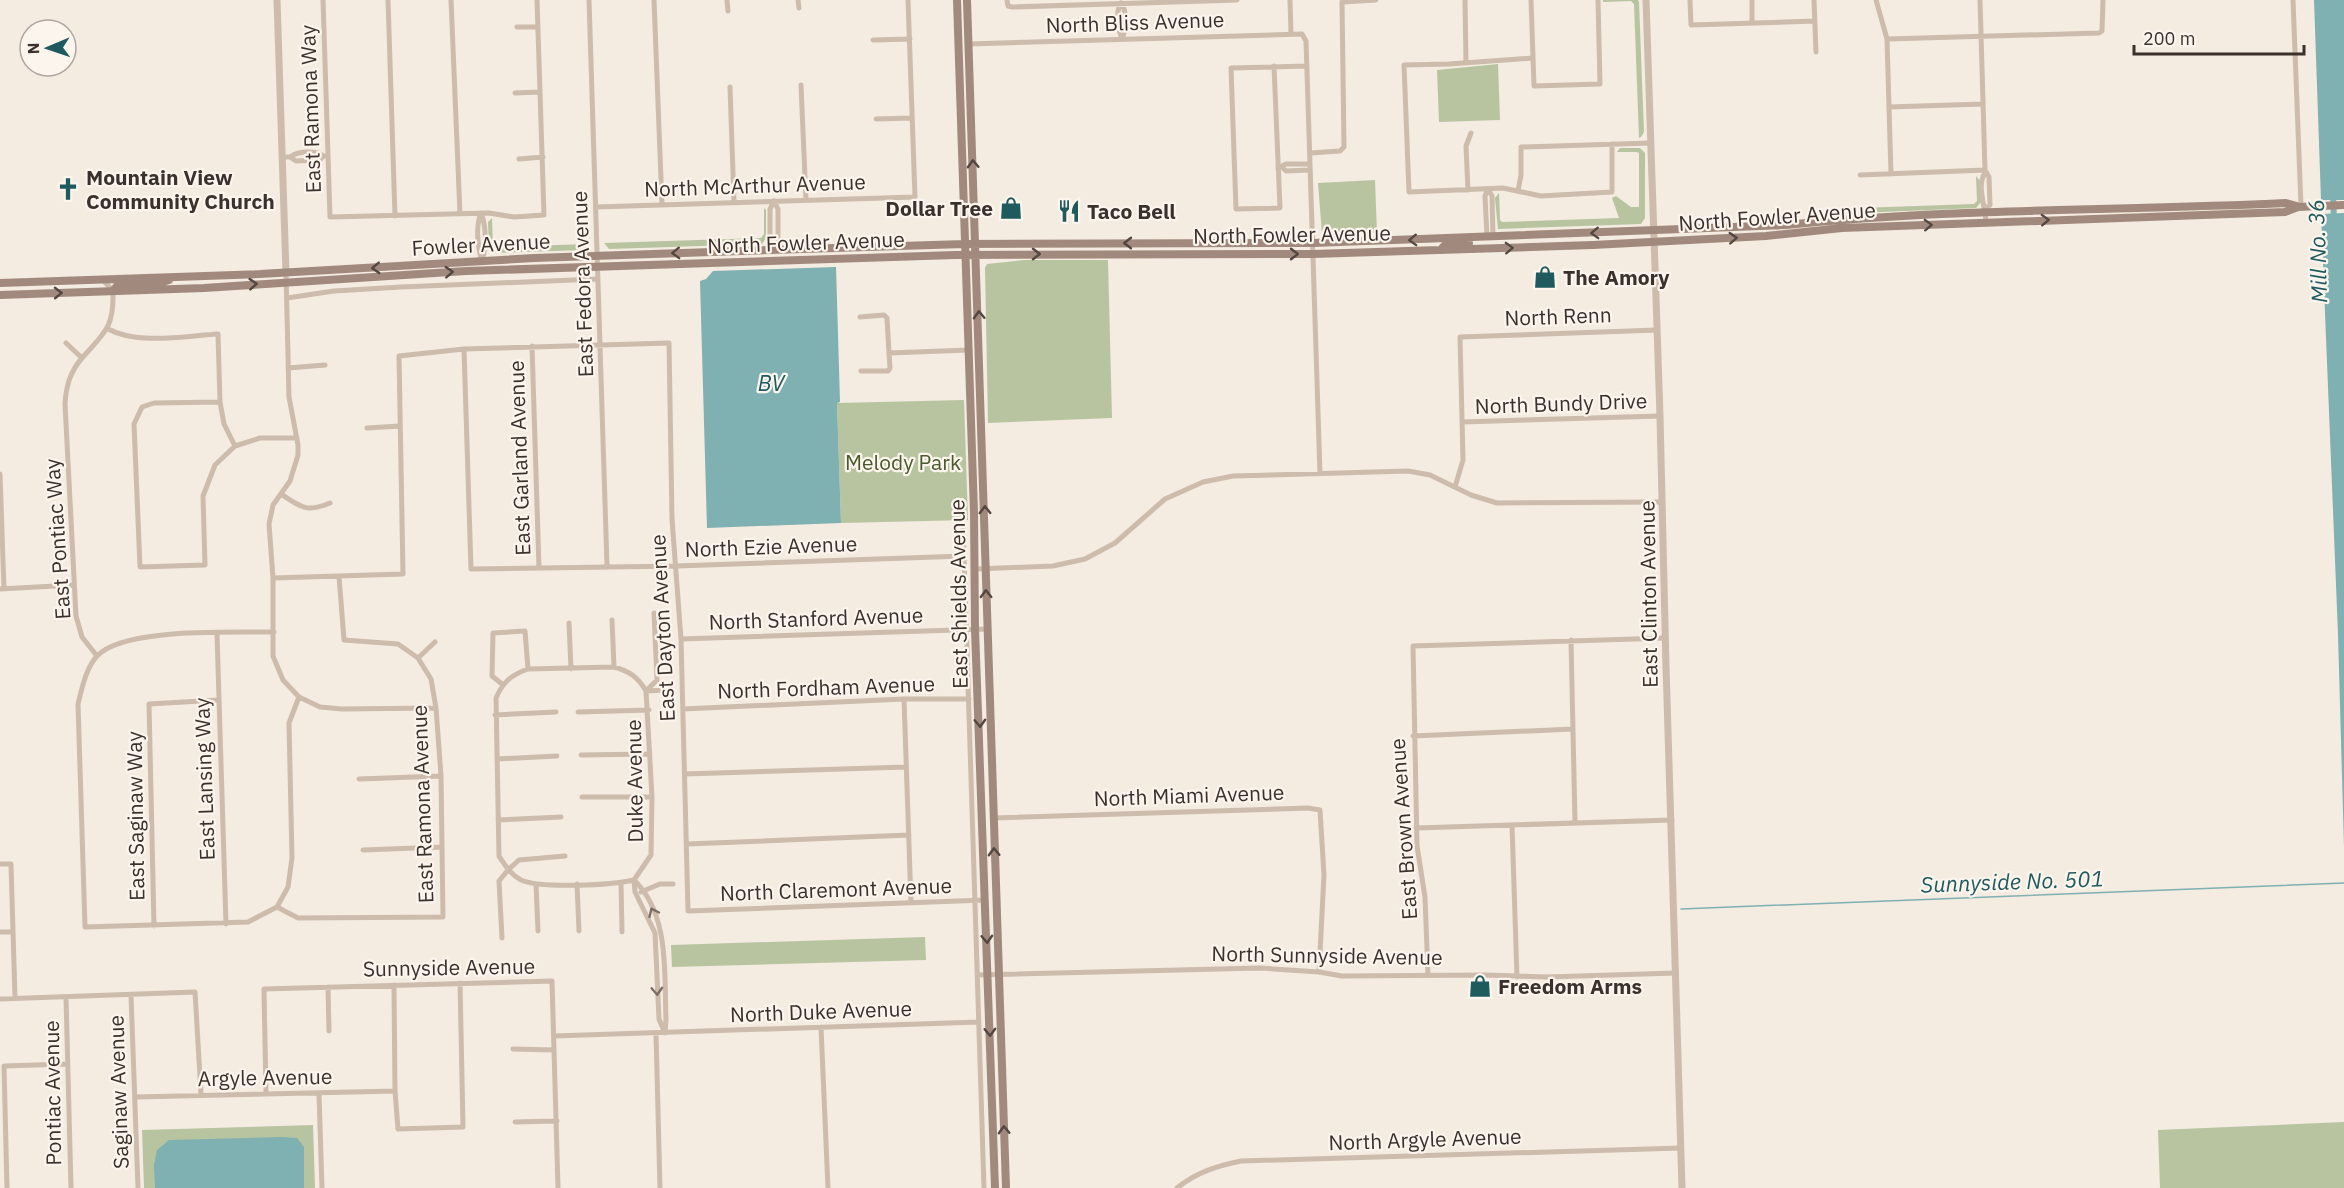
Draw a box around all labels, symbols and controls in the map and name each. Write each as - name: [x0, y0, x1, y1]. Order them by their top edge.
- street label: North Bliss Avenue: [1045, 5, 1225, 39]
- north arrow: [18, 18, 78, 78]
- scale bar: [2134, 18, 2304, 56]
- street label: East Ramona Way: [293, 24, 327, 194]
- text: 200 m: [2143, 27, 2195, 50]
- text: N: [23, 42, 43, 55]
- one-way arrow: [967, 160, 980, 169]
- place label: Mountain View Community Church: [86, 163, 275, 215]
- street label: North McArthur Avenue: [644, 167, 866, 203]
- church icon: Mountain View Community Church: [55, 176, 81, 202]
- street label: East Fedora Avenue: [565, 190, 599, 378]
- place label: Dollar Tree: [885, 194, 993, 222]
- shop icon: Dollar Tree: [998, 195, 1024, 221]
- street label: North Fowler Avenue: [1677, 195, 1877, 237]
- place label: Taco Bell: [1087, 197, 1176, 225]
- restaurant icon: Taco Bell: [1056, 198, 1082, 224]
- water label: Mill No. 36: [2301, 199, 2333, 303]
- one-way arrow: [2040, 214, 2049, 227]
- street label: North Fowler Avenue: [1193, 218, 1391, 250]
- one-way arrow: [1923, 218, 1932, 231]
- street label: North Fowler Avenue: [707, 225, 905, 259]
- street label: Fowler Avenue: [411, 226, 551, 262]
- one-way arrow: [1591, 227, 1600, 239]
- one-way arrow: [1729, 232, 1738, 245]
- one-way arrow: [1409, 234, 1418, 246]
- one-way arrow: [1124, 237, 1133, 249]
- one-way arrow: [1505, 241, 1514, 254]
- one-way arrow: [671, 247, 680, 259]
- one-way arrow: [1031, 248, 1040, 260]
- one-way arrow: [1289, 248, 1298, 260]
- one-way arrow: [372, 261, 381, 274]
- place label: The Amory: [1563, 263, 1670, 291]
- shop icon: The Amory: [1532, 264, 1558, 290]
- one-way arrow: [445, 266, 454, 279]
- one-way arrow: [249, 278, 258, 291]
- one-way arrow: [54, 287, 63, 299]
- street label: North Renn: [1504, 300, 1612, 332]
- one-way arrow: [972, 311, 985, 320]
- street label: East Garland Avenue: [502, 360, 536, 556]
- water label: BV: [758, 368, 786, 397]
- street label: North Bundy Drive: [1474, 386, 1648, 420]
- park label: Melody Park: [845, 448, 961, 476]
- street label: East Pontiac Way: [37, 457, 77, 620]
- street label: East Shields Avenue: [942, 499, 974, 689]
- street label: East Clinton Avenue: [1632, 500, 1664, 688]
- one-way arrow: [979, 506, 991, 515]
- street label: North Ezie Avenue: [684, 529, 858, 563]
- street label: East Dayton Avenue: [643, 534, 681, 722]
- one-way arrow: [980, 589, 993, 598]
- street label: North Stanford Avenue: [708, 600, 924, 636]
- street label: North Fordham Avenue: [717, 669, 935, 705]
- street label: East Lansing Way: [187, 697, 221, 861]
- street label: East Ramona Avenue: [405, 704, 439, 904]
- street label: Duke Avenue: [619, 719, 649, 843]
- one-way arrow: [973, 719, 986, 728]
- street label: East Saginaw Way: [120, 730, 150, 901]
- street label: East Brown Avenue: [1383, 737, 1423, 921]
- street label: North Miami Avenue: [1093, 778, 1285, 812]
- one-way arrow: [988, 847, 1001, 856]
- water label: Sunnyside No. 501: [1920, 863, 2104, 899]
- street label: North Claremont Avenue: [719, 871, 953, 907]
- one-way arrow: [649, 908, 661, 919]
- one-way arrow: [980, 934, 993, 943]
- street label: North Sunnyside Avenue: [1211, 939, 1443, 971]
- street label: Sunnyside Avenue: [363, 951, 535, 983]
- place label: Freedom Arms: [1498, 972, 1642, 1000]
- shop icon: Freedom Arms: [1467, 973, 1493, 999]
- one-way arrow: [651, 986, 664, 995]
- street label: North Duke Avenue: [730, 994, 912, 1028]
- street label: Saginaw Avenue: [101, 1015, 135, 1169]
- street label: Pontiac Avenue: [37, 1020, 67, 1166]
- one-way arrow: [984, 1028, 997, 1037]
- street label: Argyle Avenue: [197, 1062, 333, 1092]
- street label: North Argyle Avenue: [1328, 1122, 1522, 1156]
- one-way arrow: [998, 1125, 1010, 1134]

